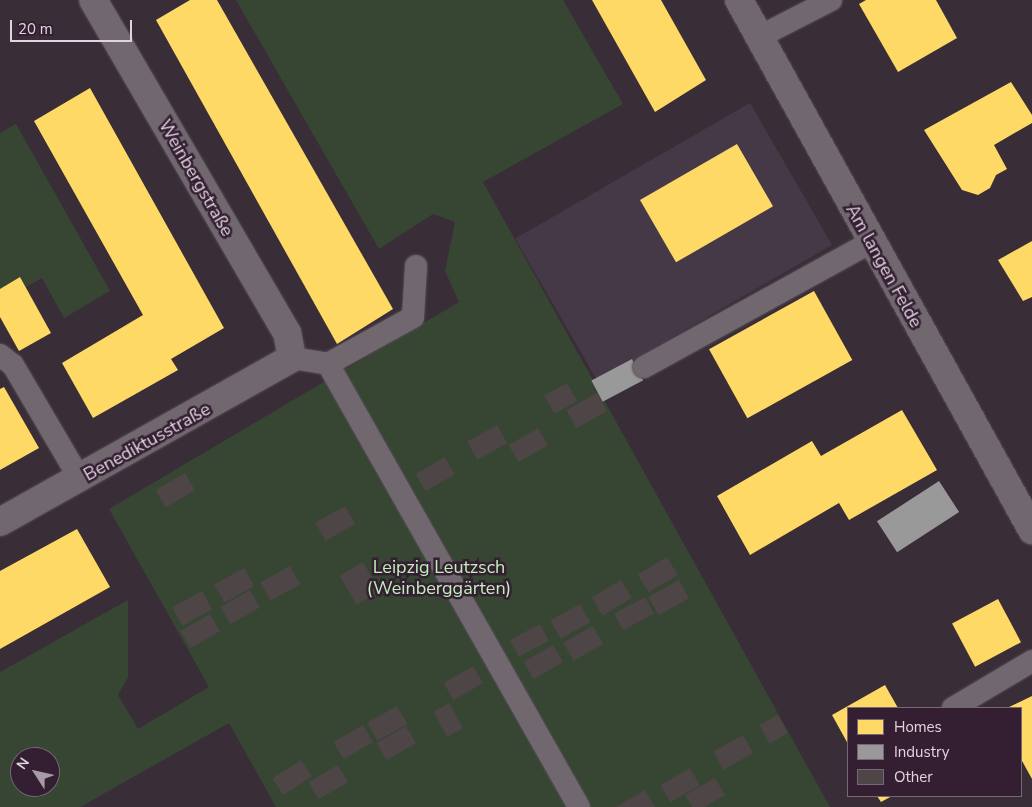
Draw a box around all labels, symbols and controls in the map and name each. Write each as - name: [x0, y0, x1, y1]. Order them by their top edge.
- scale bar: [12, 10, 135, 42]
- text: 20 m: [18, 19, 53, 39]
- street label: Weinbergstraße: [154, 116, 238, 240]
- street label: Am langen Felde: [841, 201, 927, 331]
- street label: Benediktusstraße: [80, 398, 214, 486]
- park label: Leipzig Leutzsch (Weinberggärten): [367, 557, 511, 600]
- legend: [847, 707, 1022, 797]
- text: Homes: [894, 717, 942, 737]
- text: Industry: [894, 742, 949, 762]
- north arrow: [10, 747, 60, 797]
- text: N: [12, 754, 34, 773]
- text: Other: [894, 767, 933, 787]

